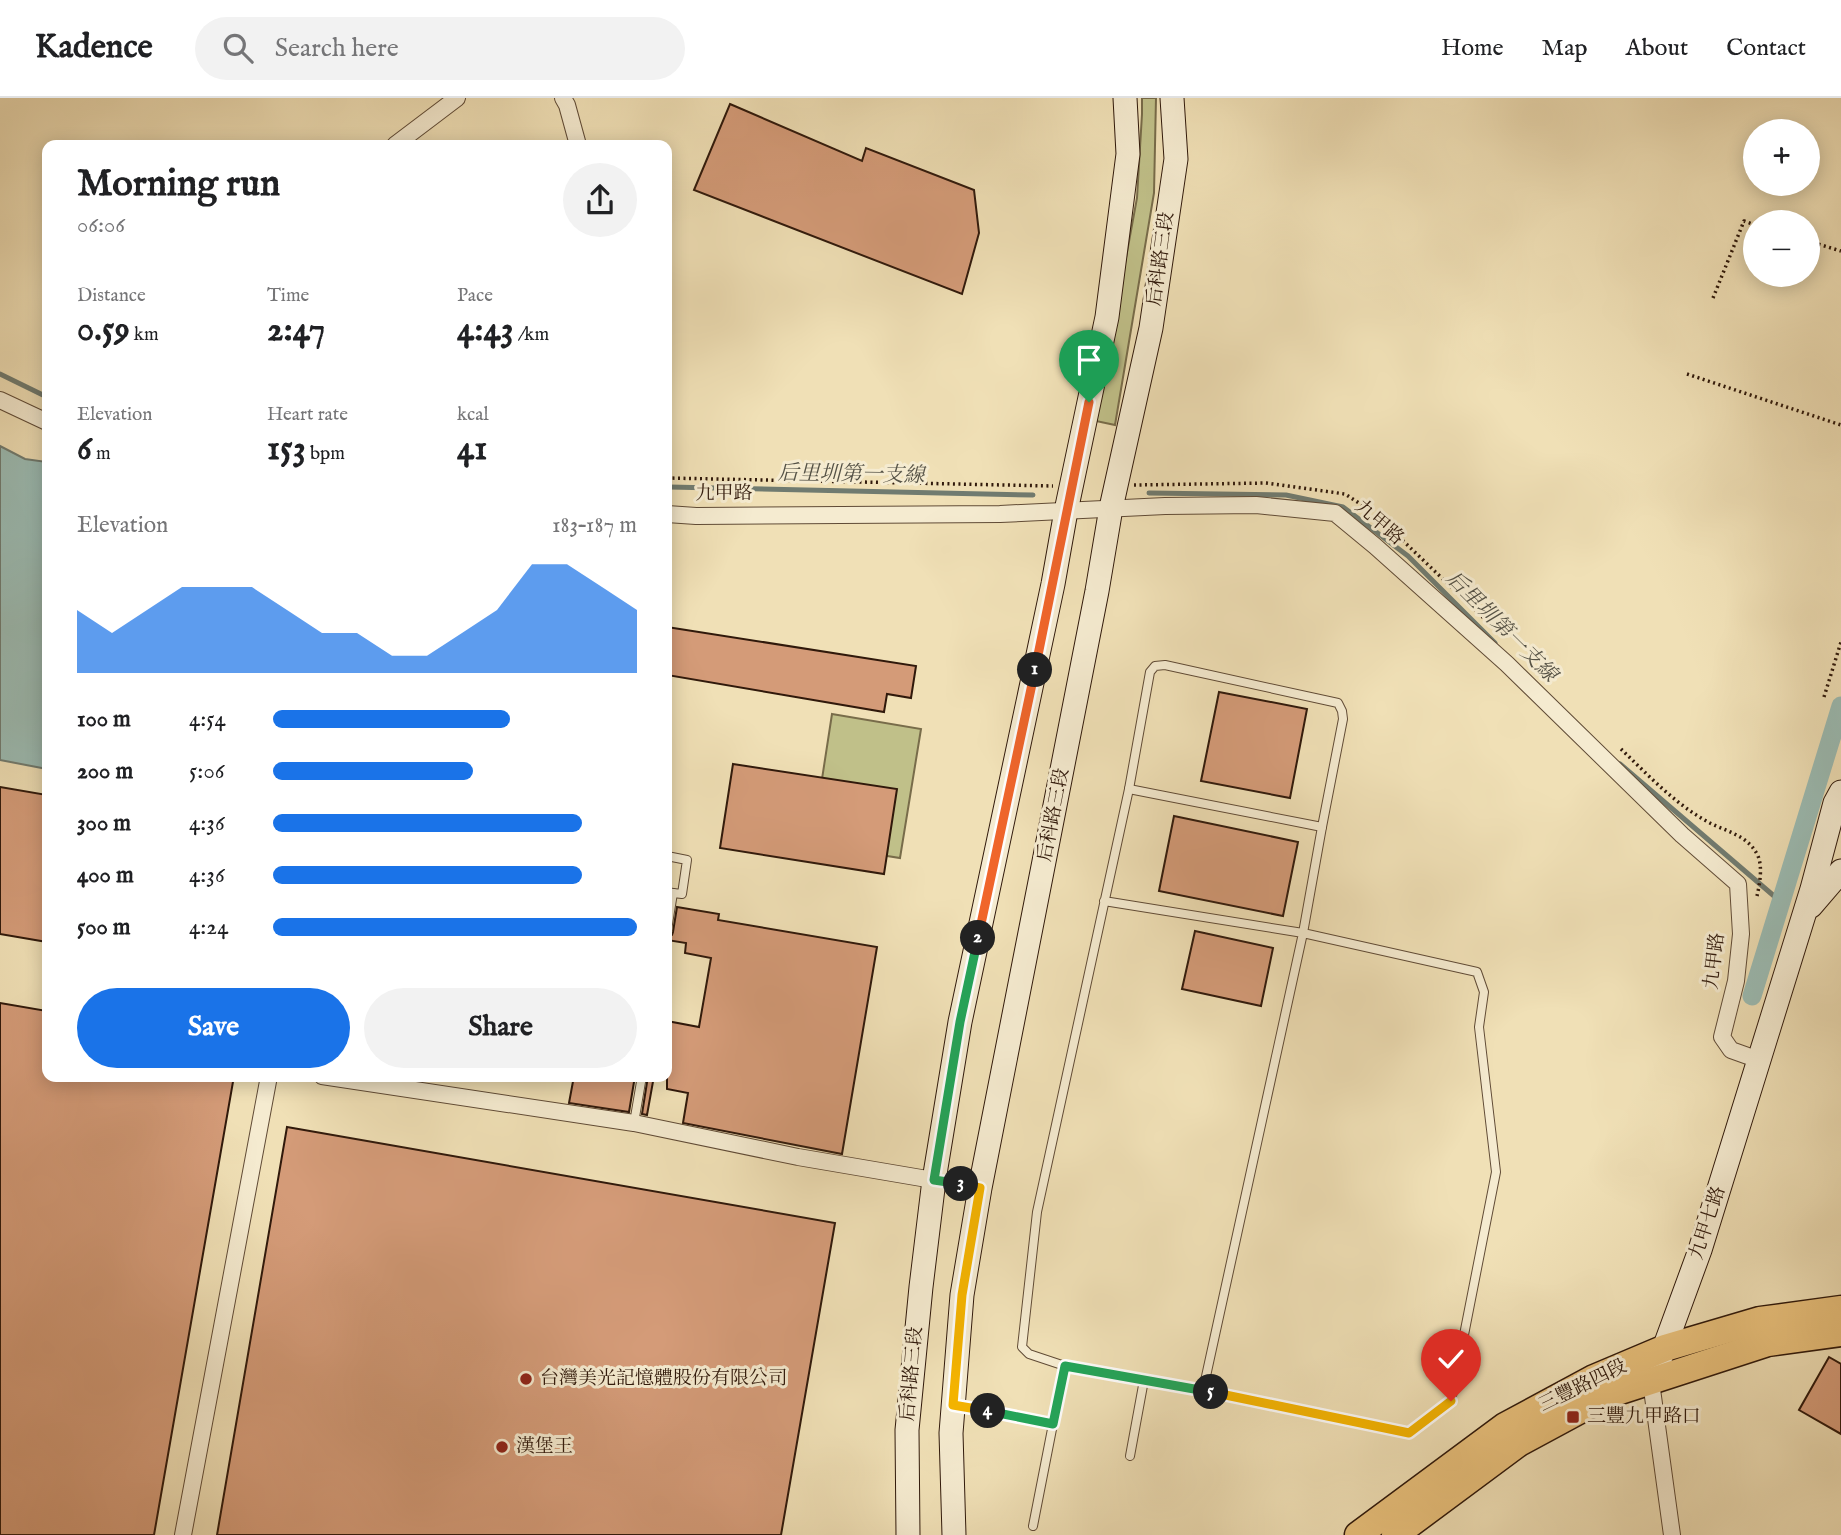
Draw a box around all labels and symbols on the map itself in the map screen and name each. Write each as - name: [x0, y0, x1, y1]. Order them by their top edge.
- street label: 后科路三段: [1143, 210, 1179, 308]
- pin: [1059, 330, 1119, 402]
- water label: 后里圳第一支線: [777, 460, 927, 490]
- street label: 九甲路: [695, 482, 753, 506]
- street label: 九甲路: [1350, 495, 1408, 551]
- water label: 后里圳第一支線: [1439, 565, 1564, 690]
- pin: 1: [1018, 652, 1052, 688]
- street label: 后科路三段: [1033, 766, 1075, 864]
- pin: 2: [960, 920, 996, 956]
- street label: 九甲路: [1700, 931, 1730, 991]
- pin: 3: [944, 1166, 978, 1202]
- street label: 九甲七路: [1685, 1183, 1731, 1263]
- street label: 后科路三段: [896, 1326, 928, 1422]
- pin: [1421, 1329, 1481, 1401]
- street label: 三豐路四段: [1535, 1354, 1631, 1418]
- place label: 台灣美光記憶體股份有限公司: [540, 1367, 787, 1391]
- marker: 台灣美光記憶體股份有限公司: [518, 1371, 534, 1387]
- pin: 5: [1194, 1374, 1228, 1410]
- pin: 4: [970, 1394, 1006, 1428]
- place label: 三豐九甲路口: [1587, 1405, 1701, 1429]
- marker: 三豐九甲路口: [1565, 1409, 1581, 1425]
- place label: 漢堡王: [516, 1435, 573, 1459]
- marker: 漢堡王: [494, 1439, 510, 1455]

